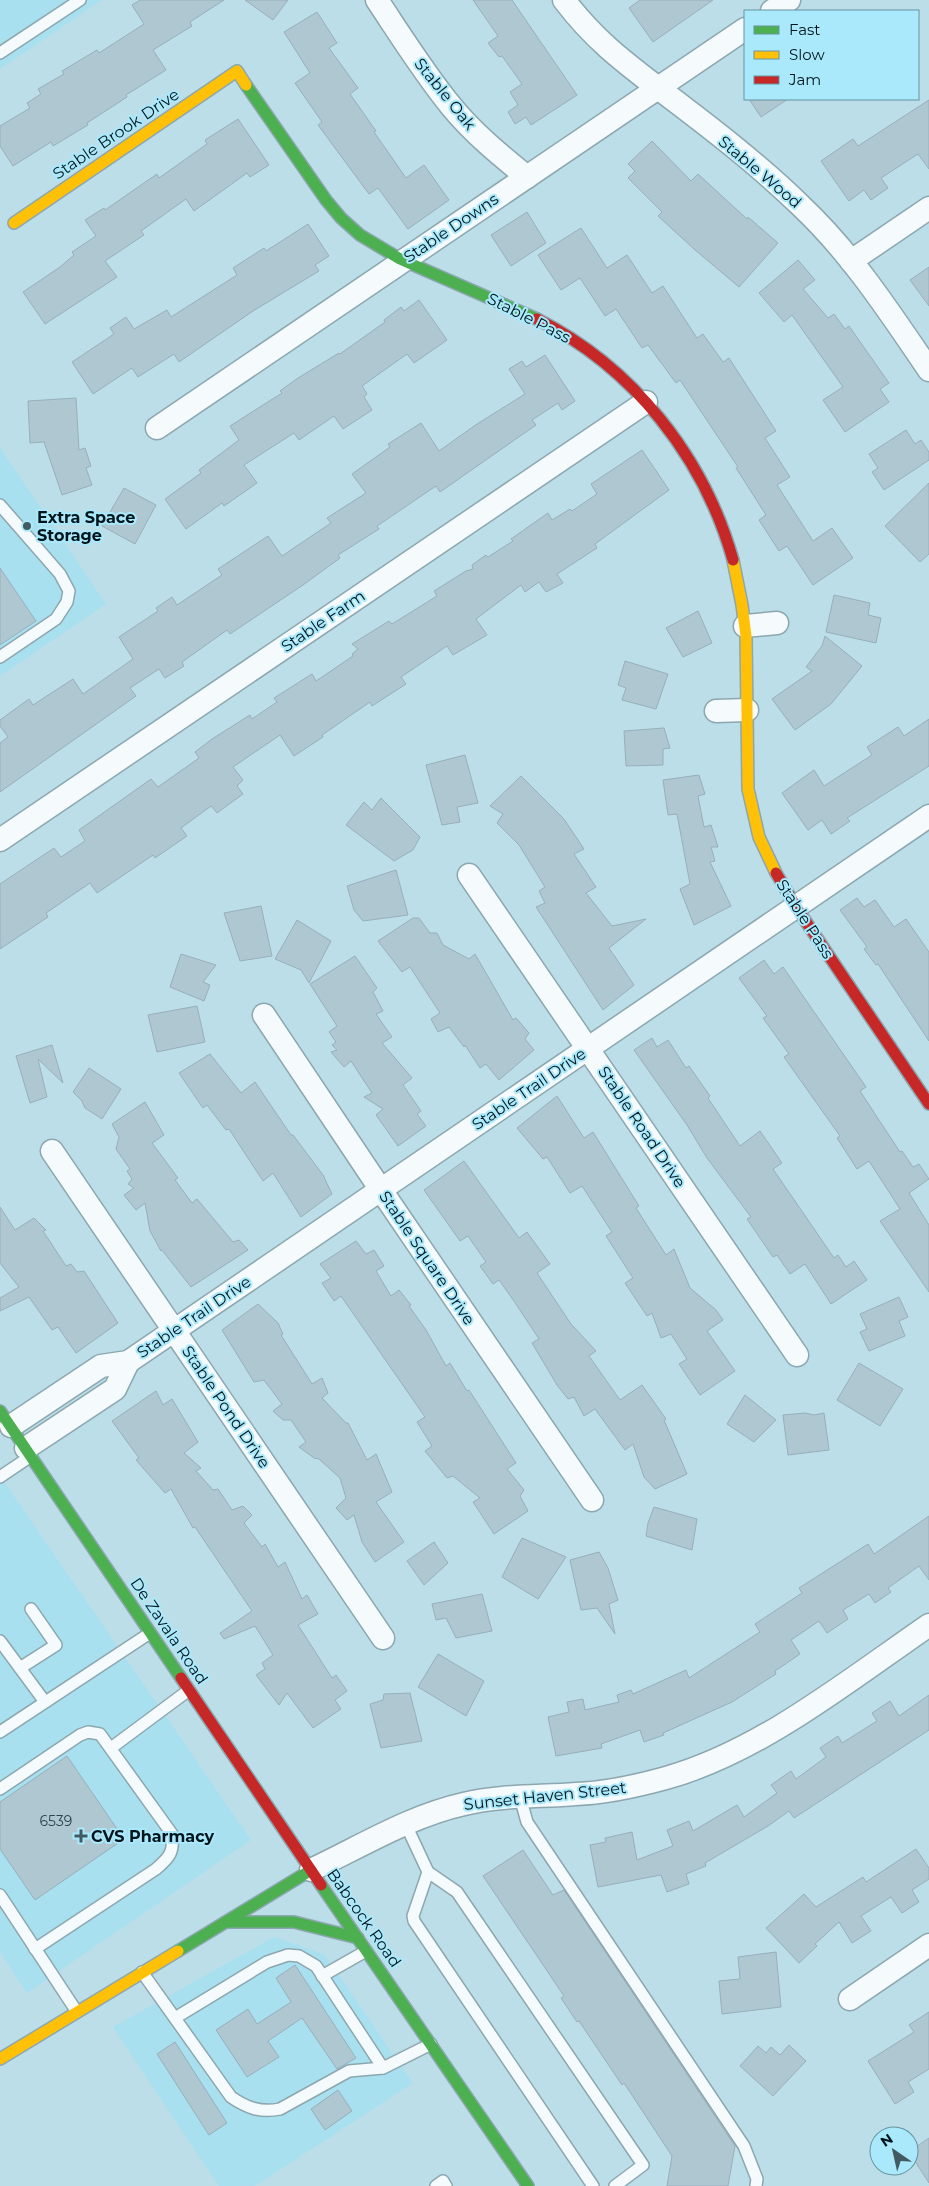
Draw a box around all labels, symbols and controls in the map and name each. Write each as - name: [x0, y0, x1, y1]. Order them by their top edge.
- legend: [744, 10, 919, 100]
- text: Fast: [789, 20, 820, 39]
- text: Slow: [789, 45, 825, 64]
- street label: Stable Oak: [410, 54, 480, 134]
- text: Jam: [788, 70, 821, 89]
- street label: Stable Brook Drive: [49, 85, 183, 183]
- street label: Stable Wood: [715, 132, 805, 212]
- street label: Stable Downs: [400, 189, 502, 267]
- street label: Stable Pass: [484, 289, 574, 347]
- place label: Extra Space Storage: [37, 508, 135, 545]
- marker: Extra Space Storage: [21, 520, 33, 532]
- street label: Stable Farm: [277, 586, 369, 656]
- street label: Stable Pass: [772, 876, 838, 962]
- street label: Stable Trail Drive: [468, 1044, 590, 1134]
- street label: Stable Road Drive: [594, 1063, 690, 1191]
- street label: Stable Square Drive: [375, 1187, 479, 1329]
- street label: Stable Trail Drive: [133, 1272, 255, 1362]
- street label: Stable Pond Drive: [178, 1342, 274, 1472]
- street label: De Zavala Road: [126, 1574, 212, 1688]
- street label: Sunset Haven Street: [463, 1778, 628, 1814]
- house number: 6539: [40, 1812, 72, 1830]
- place label: CVS Pharmacy: [91, 1827, 215, 1846]
- marker: CVS Pharmacy: [75, 1830, 87, 1842]
- street label: Babcock Road: [323, 1865, 405, 1971]
- north arrow: [869, 2126, 919, 2176]
- text: N: [877, 2130, 896, 2151]

